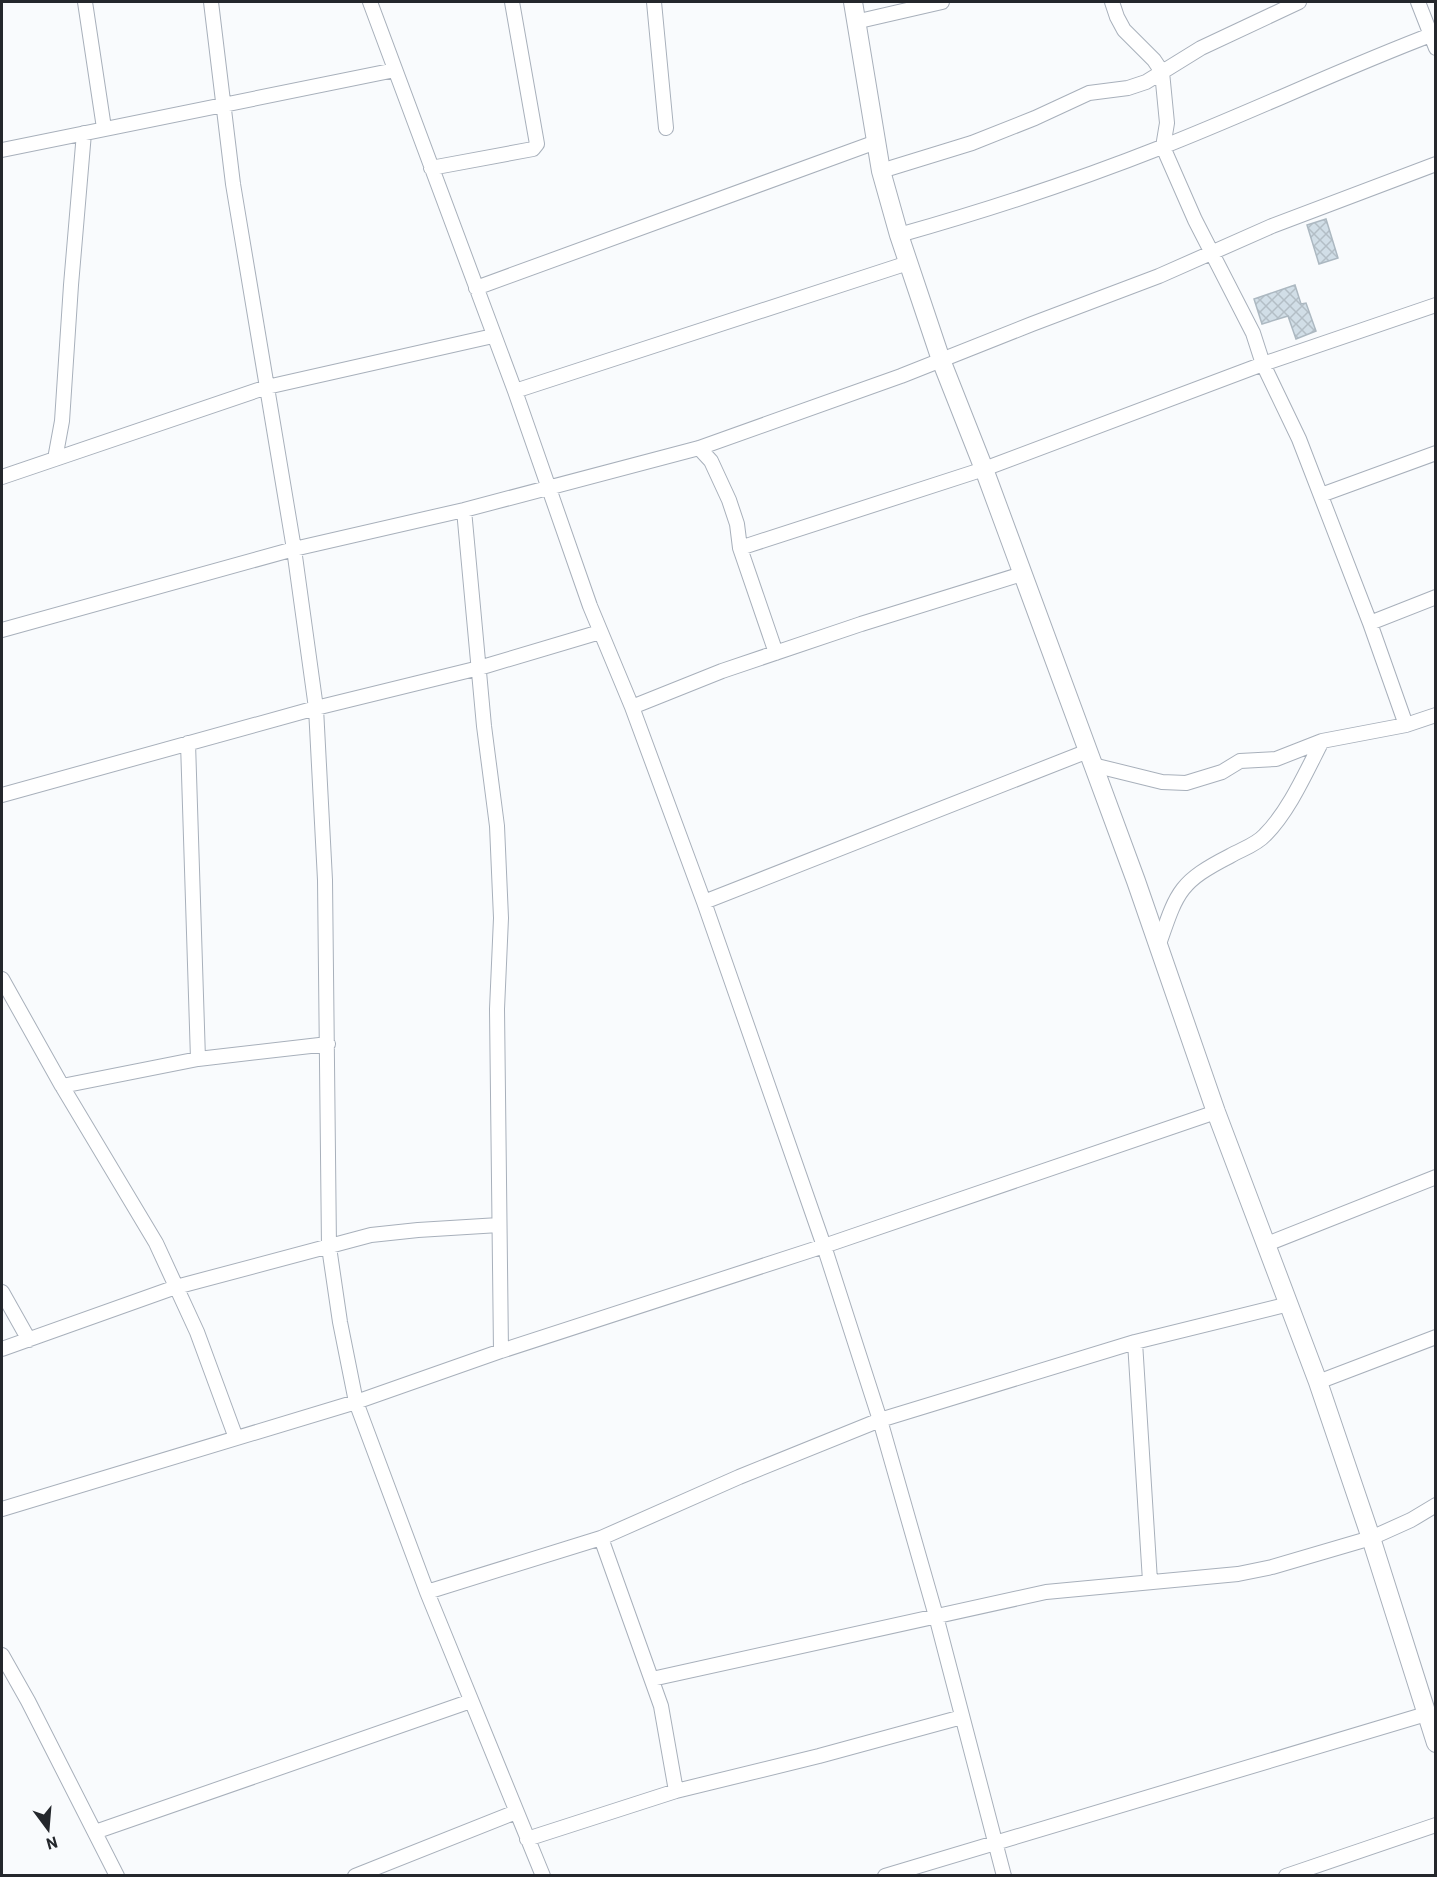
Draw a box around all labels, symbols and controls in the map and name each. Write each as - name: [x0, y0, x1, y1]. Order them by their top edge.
- north arrow: [18, 1799, 78, 1859]
- text: N: [45, 1833, 60, 1854]

